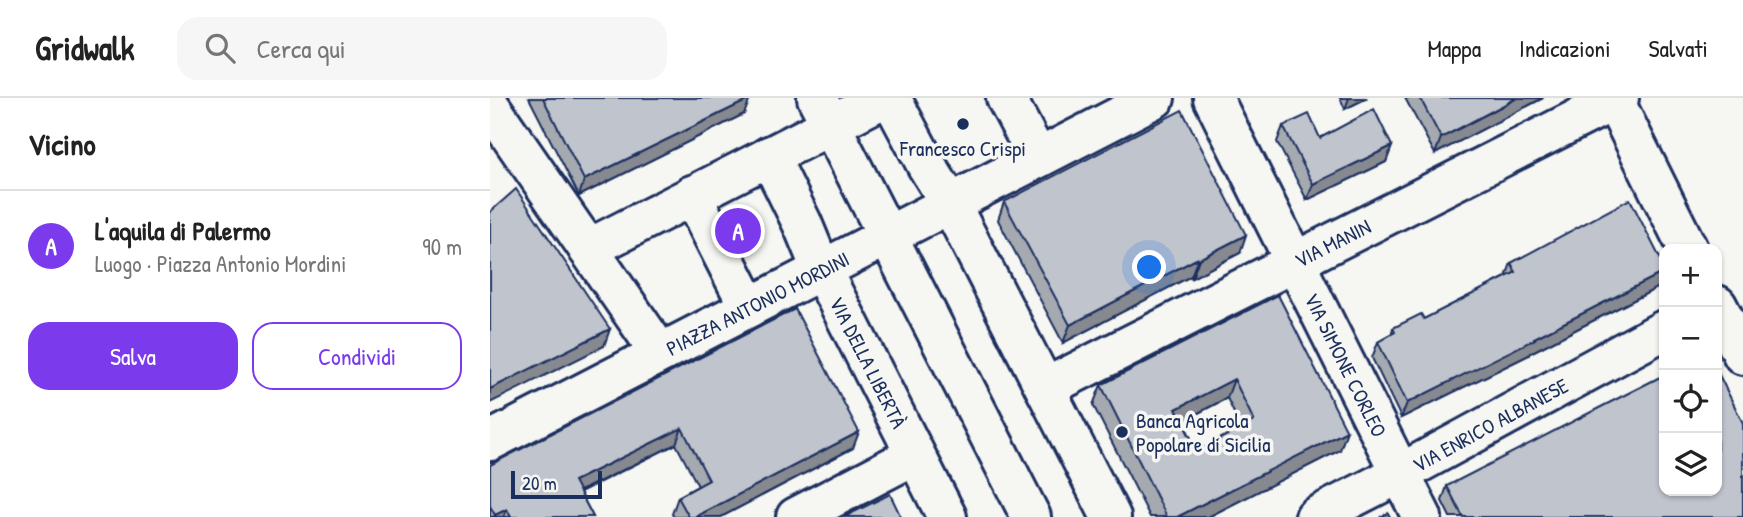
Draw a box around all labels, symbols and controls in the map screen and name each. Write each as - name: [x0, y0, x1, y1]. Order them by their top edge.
- search box: [177, 17, 667, 80]
- text: Gridwalk: [35, 26, 135, 70]
- icon: search: [201, 29, 239, 67]
- text: Cerca qui: [257, 31, 346, 66]
- text: Mappa: [1427, 32, 1481, 64]
- text: Indicazioni: [1519, 32, 1611, 64]
- text: Salvati: [1649, 32, 1708, 64]
- marker: Francesco Crispi: [955, 116, 971, 132]
- text: Vicino: [28, 124, 96, 164]
- place label: Francesco Crispi: [899, 134, 1026, 163]
- pin: A: [715, 205, 761, 257]
- street label: VIA MANIN: [1289, 211, 1375, 274]
- text: L'aquila di Palermo: [95, 213, 271, 248]
- text: A: [45, 231, 57, 262]
- text: 90 m: [422, 231, 462, 262]
- street label: PIAZZA ANTONIO MORDINI: [661, 244, 854, 362]
- map controls: [1659, 244, 1722, 496]
- button: +: [1659, 244, 1722, 307]
- text: Luogo · Piazza Antonio Mordini: [95, 248, 346, 279]
- your location: [1132, 250, 1166, 284]
- street label: VIA SIMONE CORLEO: [1298, 288, 1394, 442]
- street label: VIA DELLA LIBERTÀ: [823, 291, 914, 433]
- button: −: [1659, 307, 1722, 370]
- button: Salva: [28, 322, 238, 390]
- button: Condividi: [252, 322, 462, 390]
- street label: VIA ENRICO ALBANESE: [1407, 370, 1573, 479]
- button: locate: [1659, 370, 1722, 433]
- place label: Banca Agricola Popolare di Sicilia: [1136, 406, 1271, 459]
- marker: Banca Agricola Popolare di Sicilia: [1114, 424, 1130, 440]
- button: layers: [1659, 433, 1722, 496]
- scale bar: [511, 468, 602, 500]
- text: 20 m: [522, 470, 557, 496]

